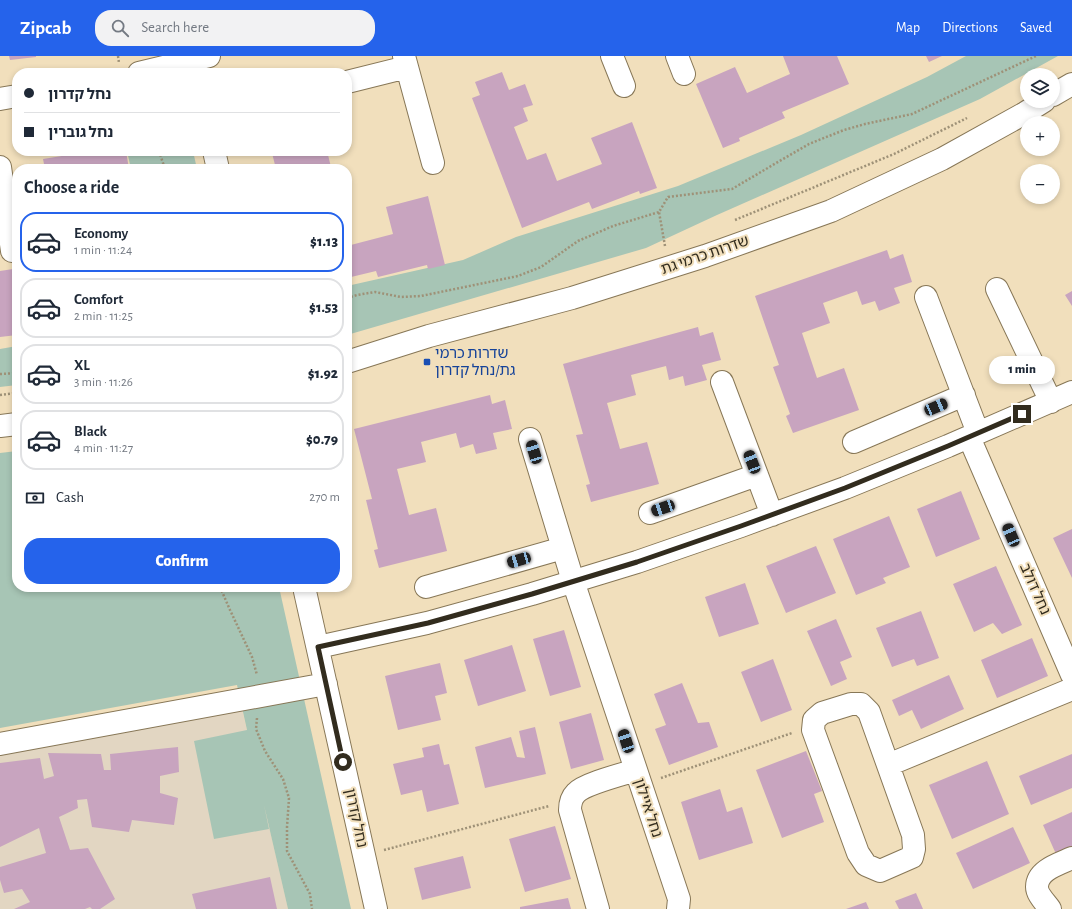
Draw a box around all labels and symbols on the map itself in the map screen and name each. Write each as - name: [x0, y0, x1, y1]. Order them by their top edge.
- street label: שדרות כרמי גת: [659, 233, 751, 277]
- place label: שדרות כרמי גת/נחל קדרון: [435, 346, 516, 378]
- callout: 1 min: [989, 356, 1055, 384]
- marker: שדרות כרמי גת/נחל קדרון: [422, 357, 432, 367]
- car: [923, 397, 949, 417]
- route end: [1013, 405, 1031, 423]
- car: [525, 439, 543, 465]
- car: [742, 449, 762, 475]
- car: [650, 498, 676, 518]
- car: [1001, 522, 1021, 548]
- car: [506, 551, 532, 569]
- street label: נחל דולב: [1017, 561, 1053, 617]
- car: [617, 728, 635, 754]
- route start: [334, 753, 352, 771]
- street label: נחל איילון: [631, 777, 665, 839]
- street label: נחל קדרון: [342, 787, 370, 849]

